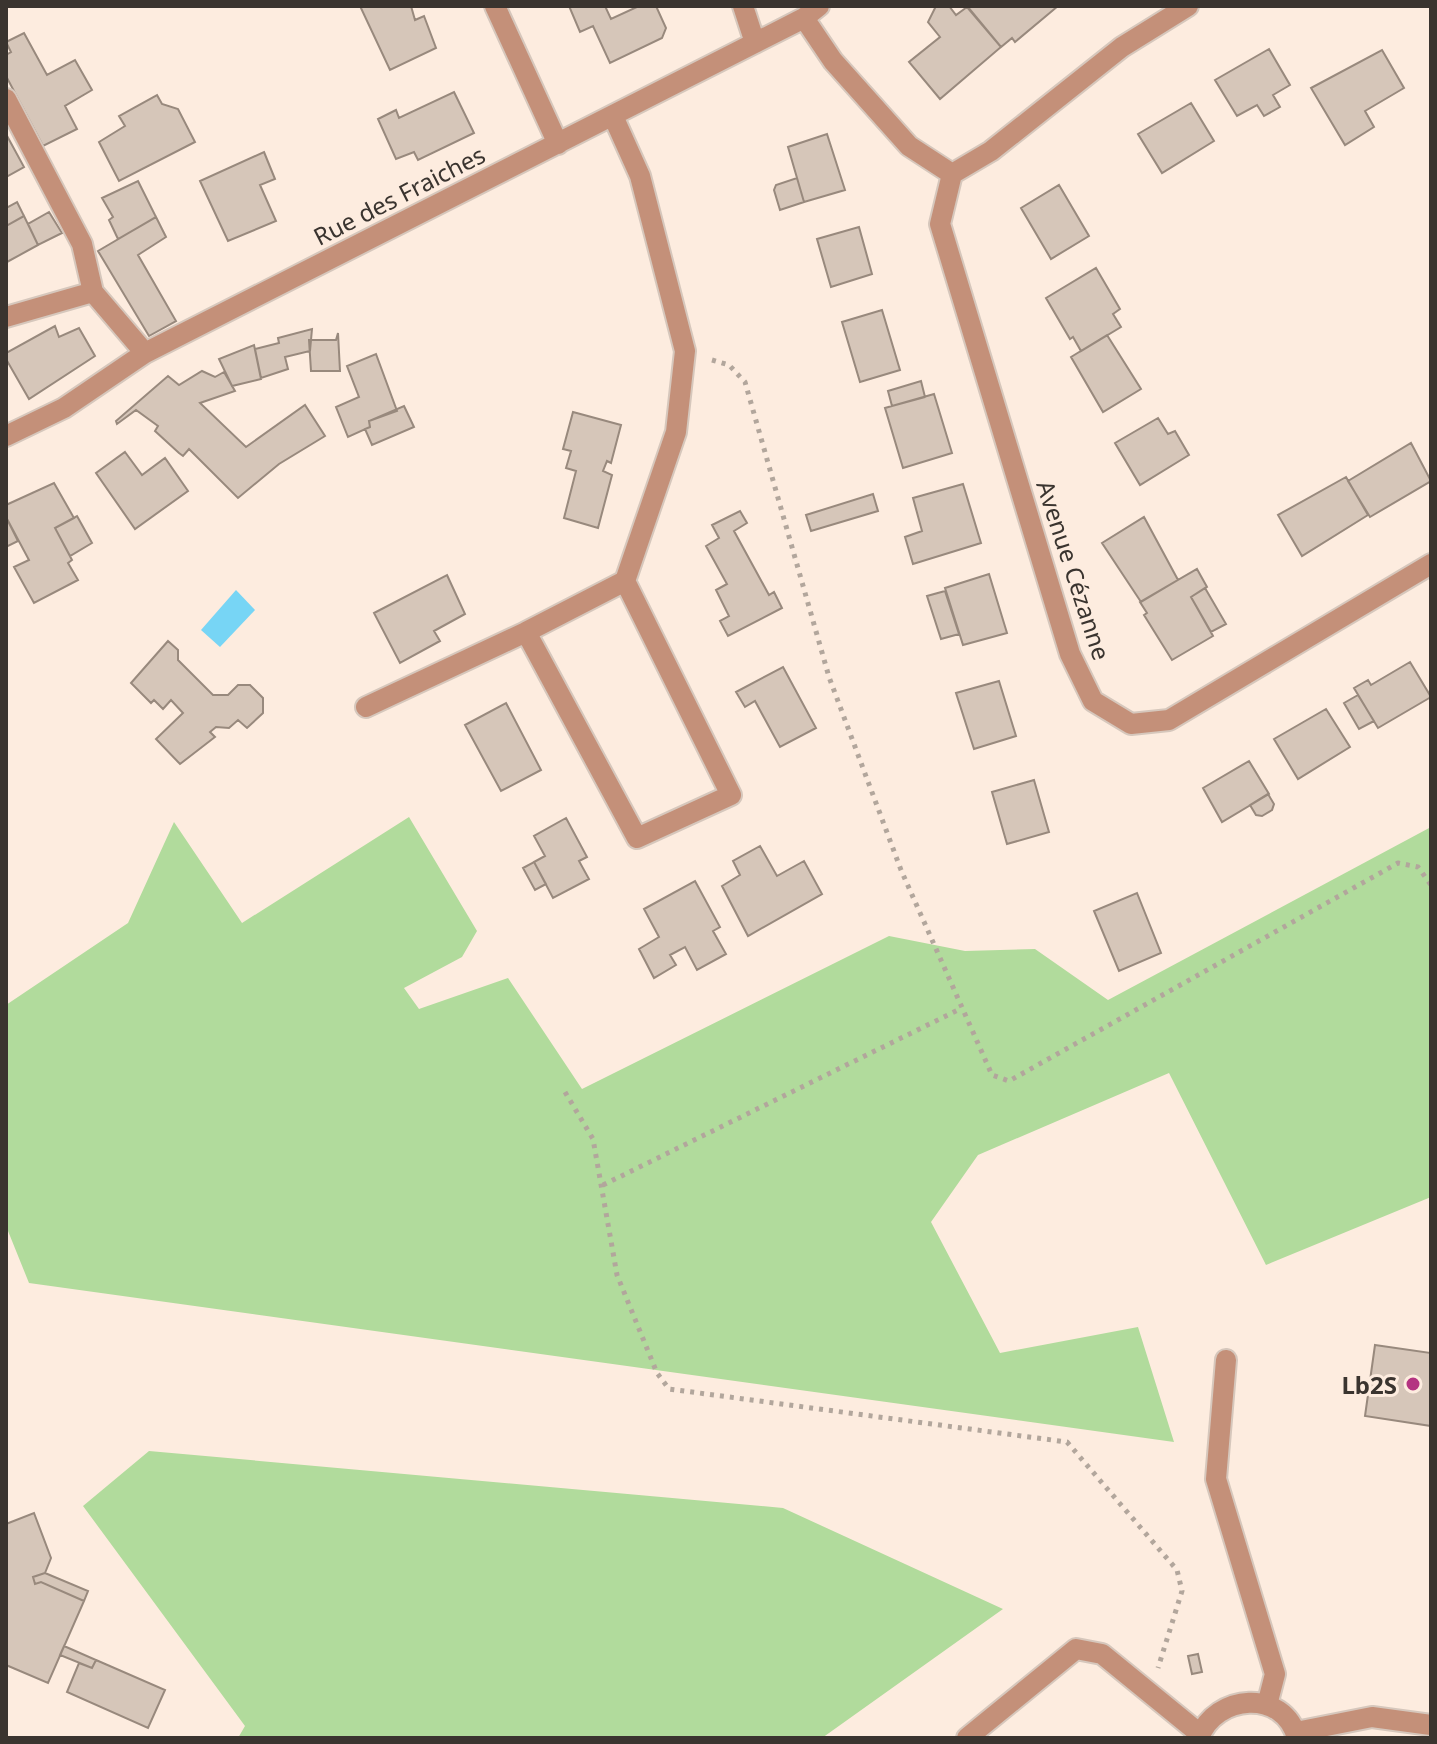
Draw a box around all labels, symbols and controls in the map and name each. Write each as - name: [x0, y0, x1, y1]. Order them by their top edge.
- street label: Rue des Fraiches: [308, 138, 490, 252]
- street label: Avenue Cézanne: [1029, 476, 1119, 664]
- place label: Lb2S: [1341, 1368, 1397, 1401]
- marker: Lb2S: [1404, 1375, 1422, 1393]

